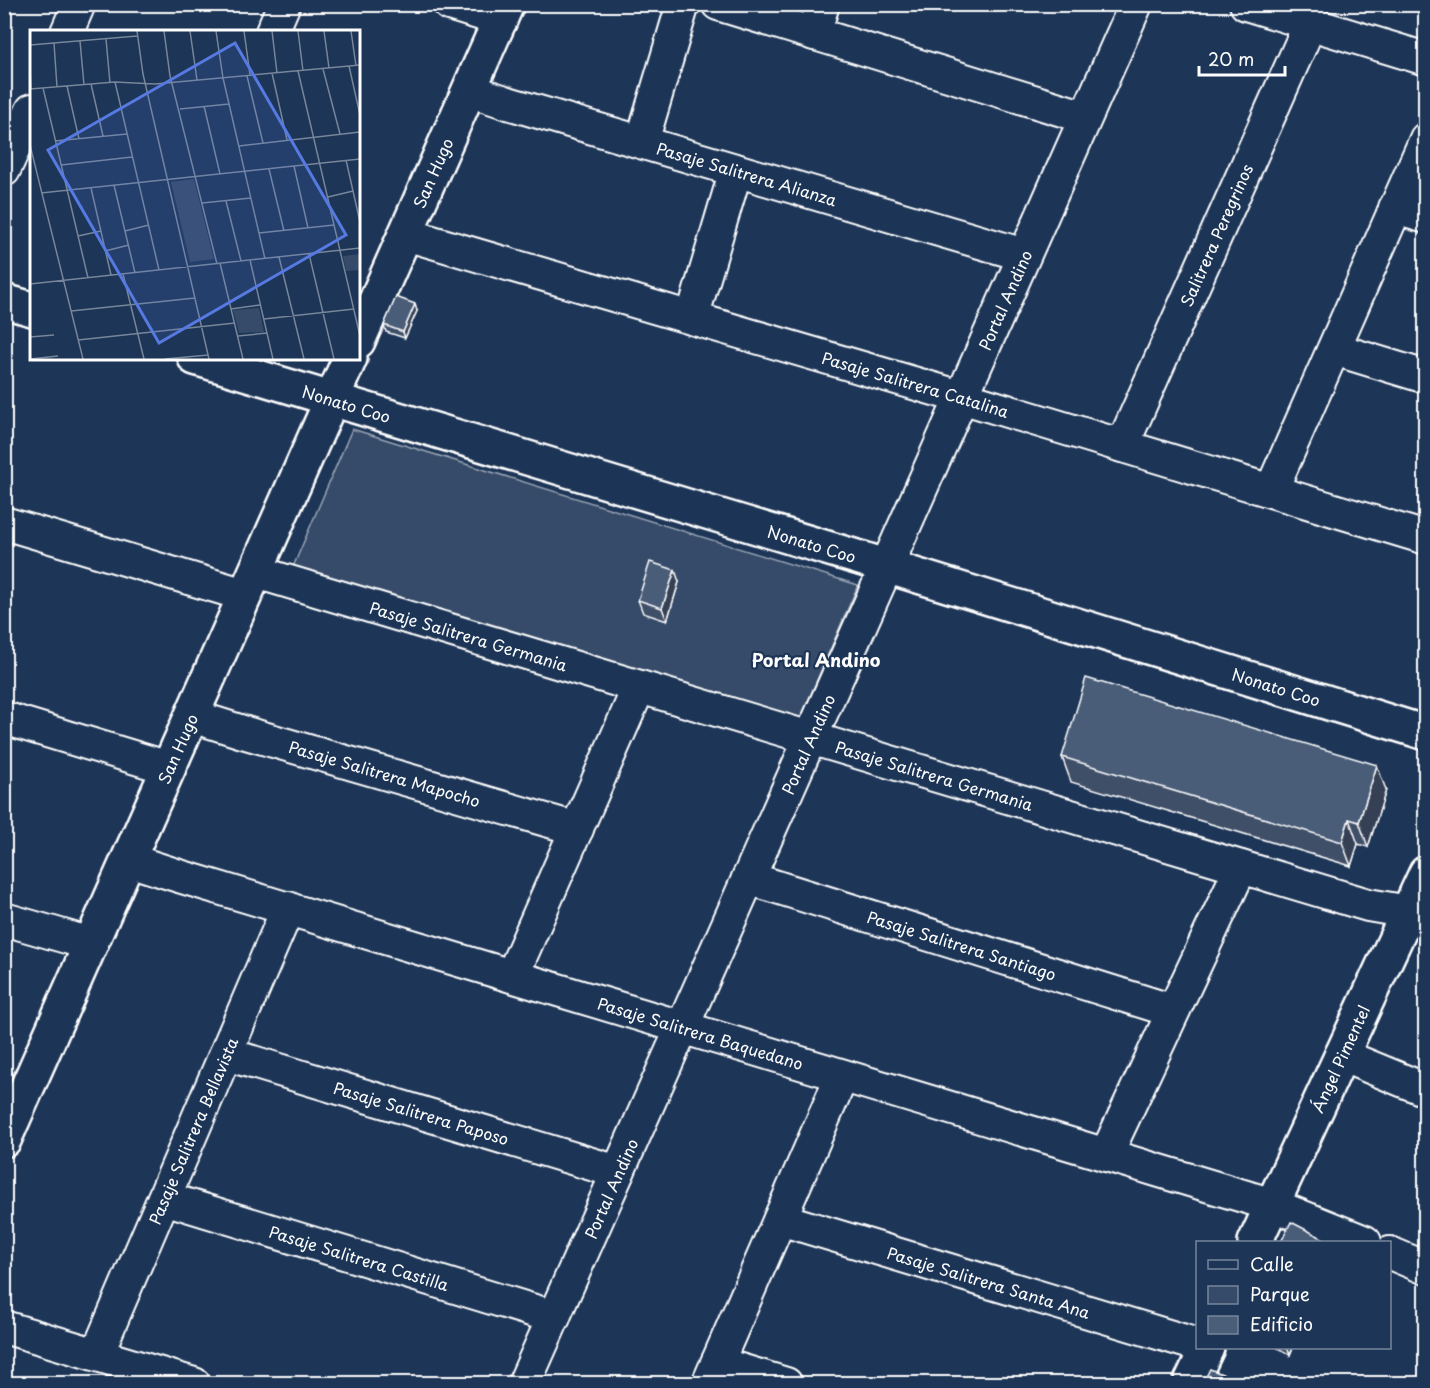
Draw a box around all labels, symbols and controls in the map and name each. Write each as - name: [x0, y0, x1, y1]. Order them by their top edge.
- inset map: [30, 30, 360, 360]
- scale bar: [1199, 39, 1284, 77]
- text: 20 m: [1208, 45, 1254, 72]
- street label: San Hugo: [406, 134, 458, 212]
- street label: Pasaje Salitrera Alianza: [654, 135, 840, 211]
- street label: Salitrera Peregrinos: [1174, 160, 1258, 310]
- street label: Portal Andino: [972, 246, 1038, 354]
- street label: Pasaje Salitrera Catalina: [819, 345, 1012, 423]
- street label: Nonato Coo: [299, 379, 394, 428]
- street label: Nonato Coo: [764, 519, 859, 568]
- street label: Pasaje Salitrera Germania: [367, 595, 571, 677]
- district label: Portal Andino: [752, 646, 881, 673]
- street label: Nonato Coo: [1229, 662, 1323, 712]
- street label: Portal Andino: [775, 690, 841, 798]
- street label: San Hugo: [151, 710, 203, 788]
- street label: Pasaje Salitrera Mapocho: [286, 734, 483, 812]
- street label: Pasaje Salitrera Germania: [832, 734, 1036, 816]
- street label: Pasaje Salitrera Santiago: [864, 904, 1059, 986]
- street label: Pasaje Salitrera Baquedano: [595, 991, 806, 1075]
- street label: Ángel Pimentel: [1305, 1001, 1375, 1116]
- street label: Pasaje Salitrera Bellavista: [142, 1033, 243, 1228]
- street label: Pasaje Salitrera Paposo: [331, 1075, 512, 1150]
- street label: Portal Andino: [578, 1134, 644, 1242]
- street label: Pasaje Salitrera Castilla: [266, 1219, 452, 1296]
- street label: Pasaje Salitrera Santa Ana: [884, 1240, 1093, 1324]
- legend: [1196, 1241, 1391, 1349]
- text: Calle: [1250, 1250, 1294, 1277]
- text: Parque: [1250, 1280, 1310, 1307]
- text: Edificio: [1250, 1310, 1313, 1337]

